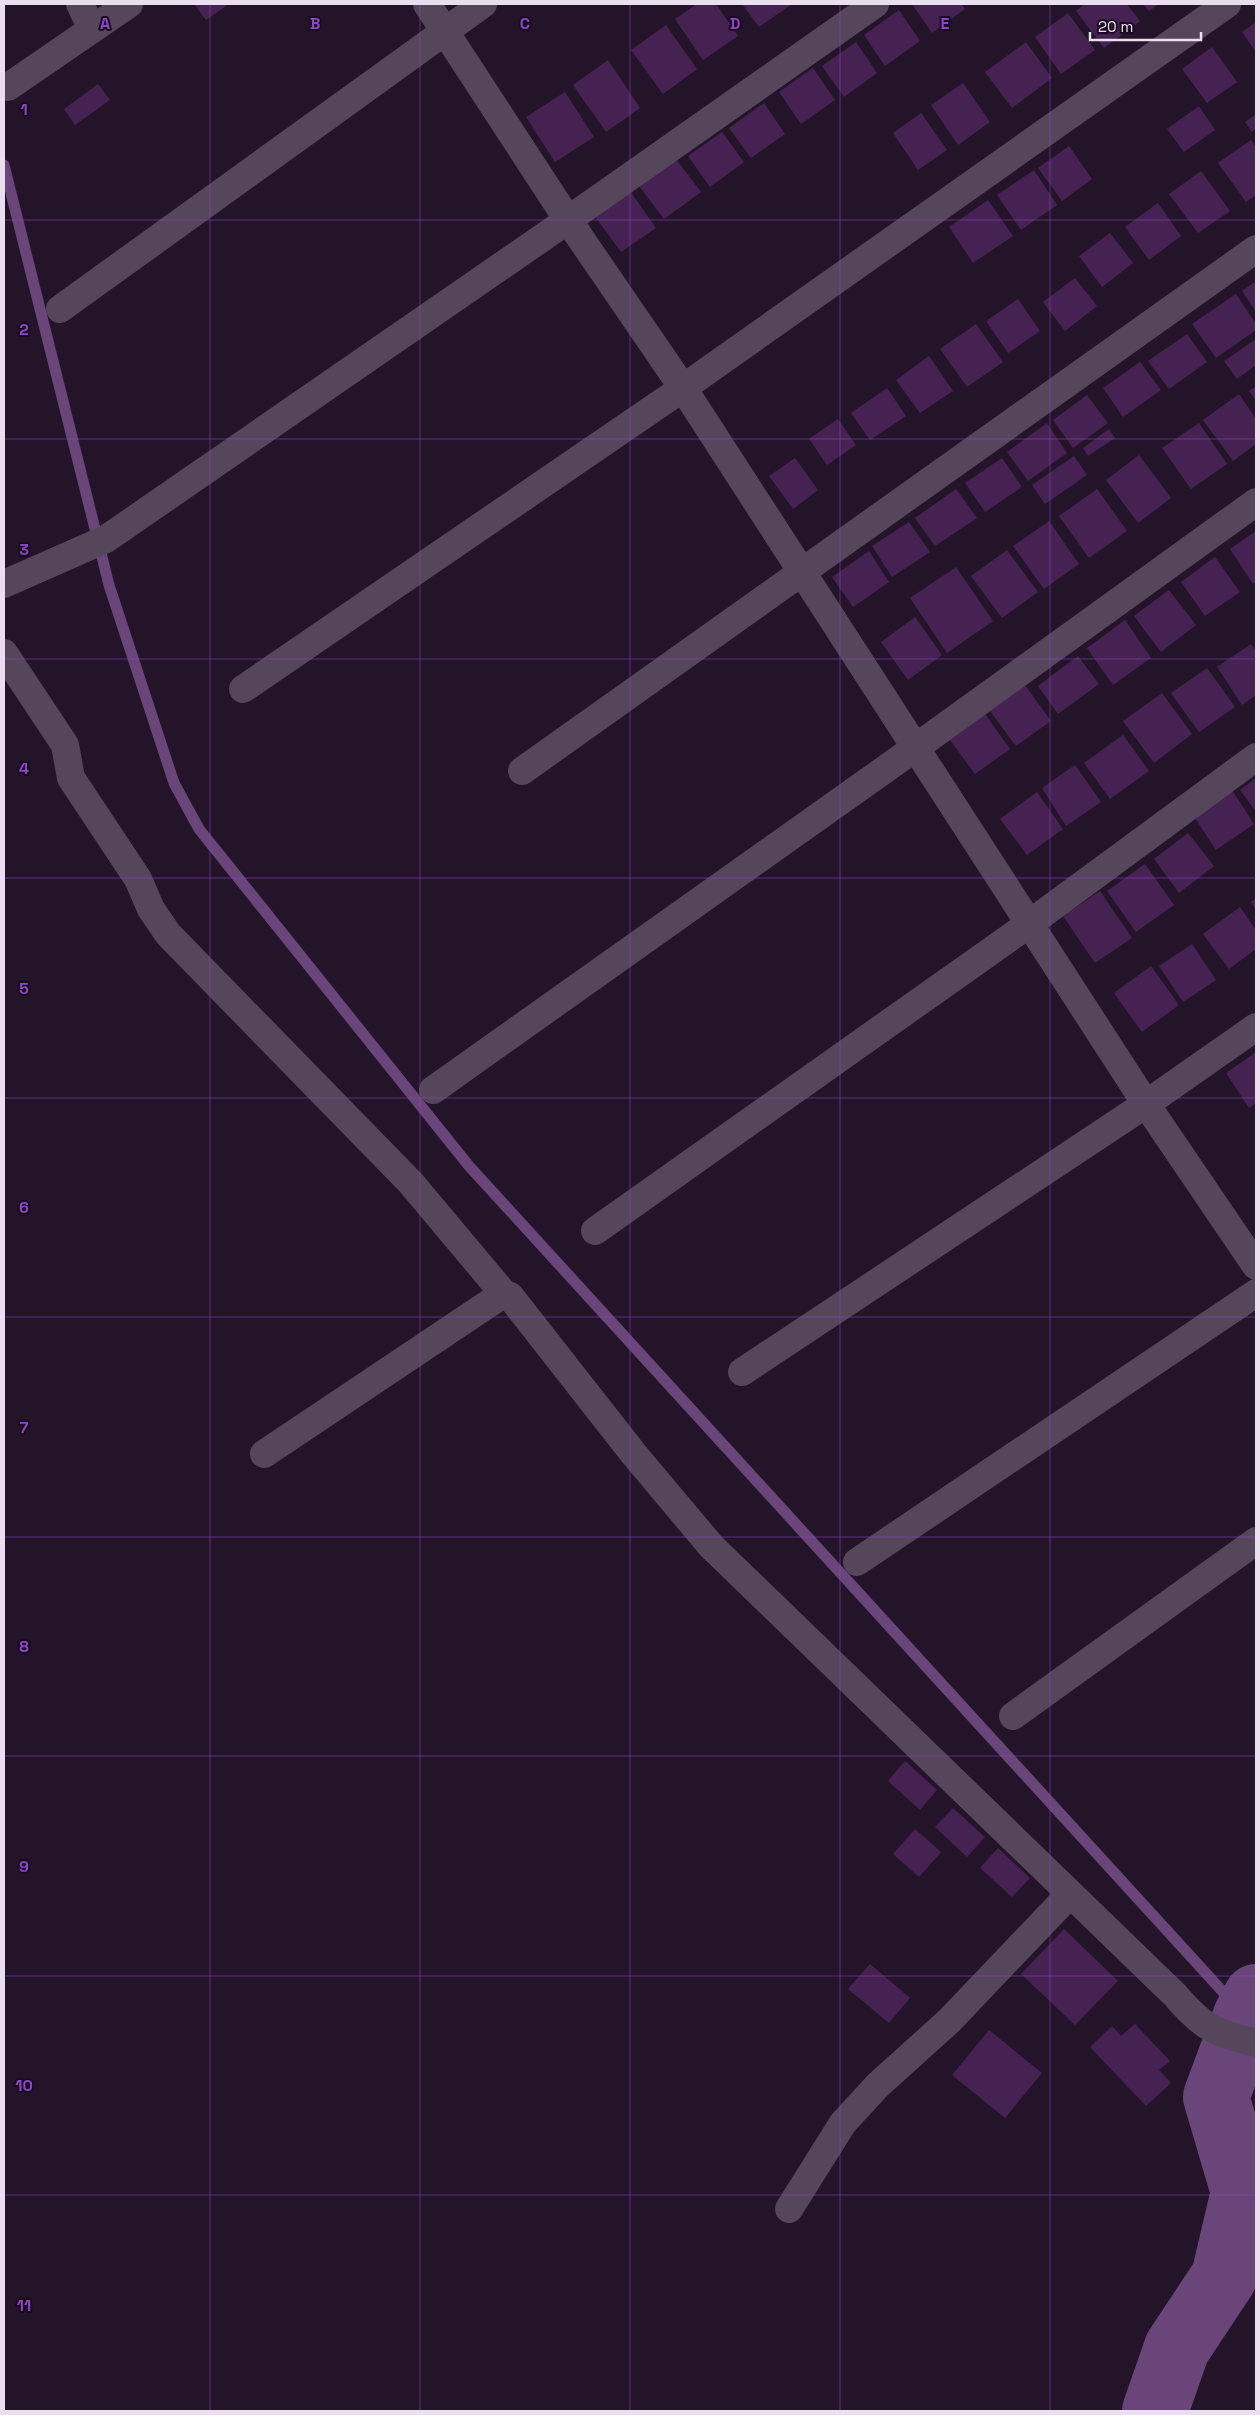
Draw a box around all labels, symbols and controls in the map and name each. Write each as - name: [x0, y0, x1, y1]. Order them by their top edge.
- scale bar: [1090, 10, 1201, 42]
- text: A: [100, 13, 110, 34]
- text: B: [310, 13, 320, 34]
- text: C: [520, 13, 530, 34]
- text: D: [730, 13, 740, 34]
- text: E: [941, 13, 950, 34]
- text: 20 m: [1098, 17, 1133, 36]
- text: 1: [20, 99, 28, 120]
- text: 2: [19, 319, 29, 340]
- text: 3: [19, 539, 29, 560]
- text: 4: [19, 758, 29, 779]
- text: 5: [19, 978, 29, 999]
- text: 6: [19, 1197, 29, 1218]
- text: 7: [20, 1417, 29, 1438]
- text: 8: [19, 1636, 29, 1657]
- text: 9: [19, 1856, 29, 1877]
- text: 10: [15, 2075, 33, 2096]
- text: 11: [17, 2295, 31, 2316]

